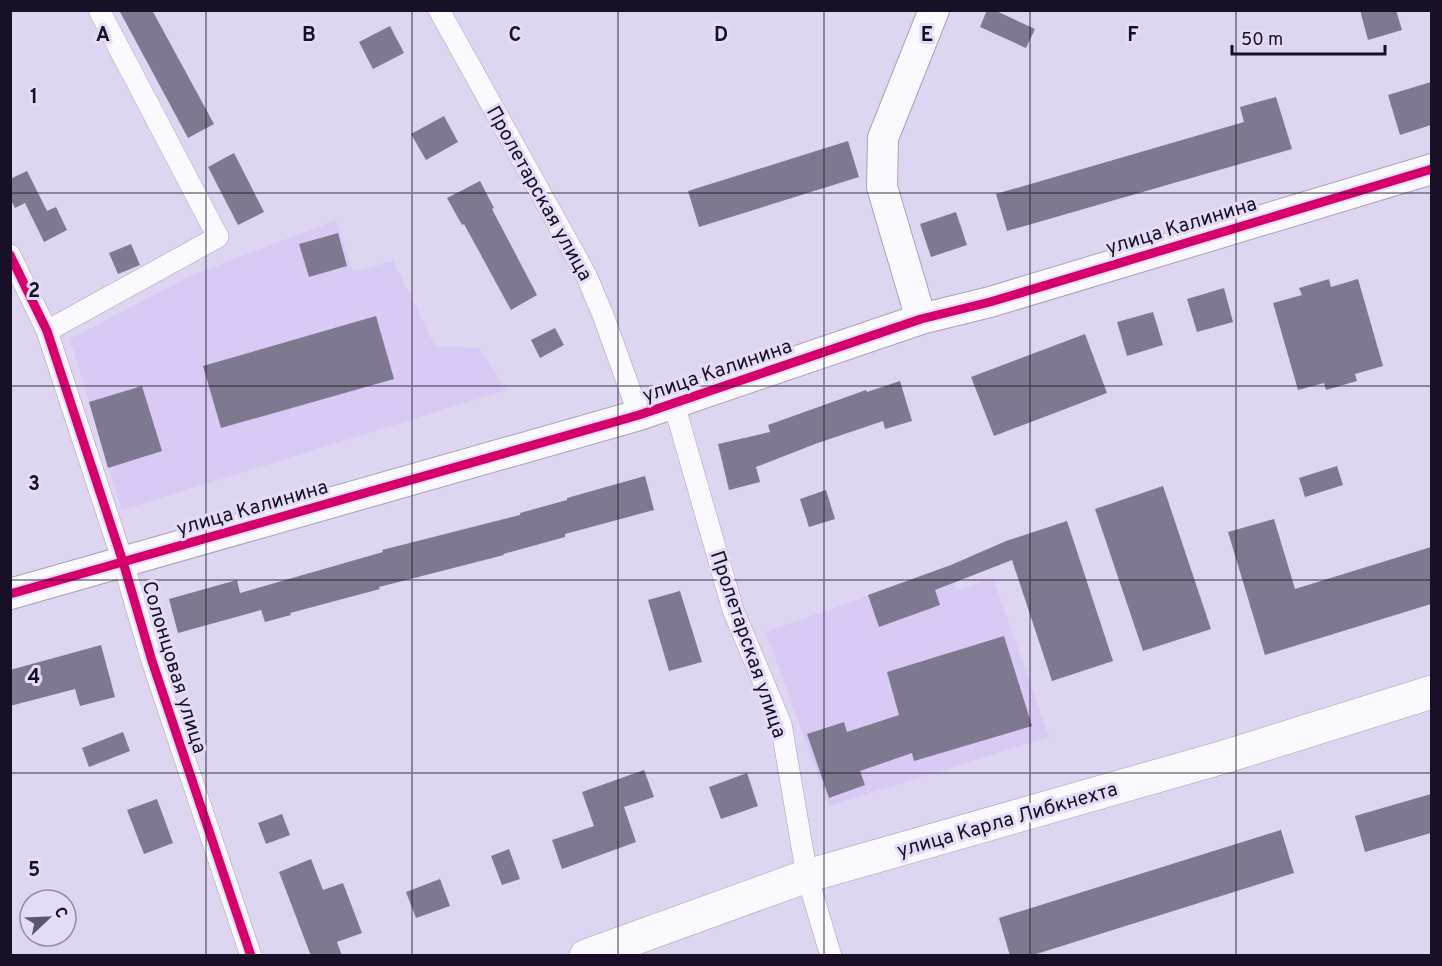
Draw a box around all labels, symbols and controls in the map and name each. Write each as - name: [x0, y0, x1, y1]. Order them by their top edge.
- scale bar: [1232, 18, 1385, 56]
- text: A: [96, 23, 110, 49]
- text: B: [302, 23, 316, 49]
- text: C: [509, 23, 521, 49]
- text: D: [714, 23, 728, 49]
- text: E: [921, 23, 933, 49]
- text: F: [1127, 23, 1139, 49]
- text: 50 m: [1241, 29, 1283, 52]
- text: 1: [30, 85, 38, 111]
- street label: Пролетарская улица: [479, 102, 597, 286]
- street label: улица Калинина: [1103, 192, 1260, 262]
- text: 2: [28, 279, 40, 305]
- street label: улица Калинина: [639, 334, 796, 410]
- text: 3: [28, 472, 40, 498]
- street label: улица Калинина: [174, 475, 331, 543]
- street label: Пролетарская улица: [703, 548, 791, 742]
- street label: Солонцовая улица: [135, 578, 212, 757]
- text: 4: [28, 665, 40, 691]
- street label: улица Карла Либкнехта: [894, 777, 1121, 865]
- text: 5: [28, 858, 40, 884]
- north arrow: [18, 888, 78, 948]
- text: С: [49, 904, 71, 922]

